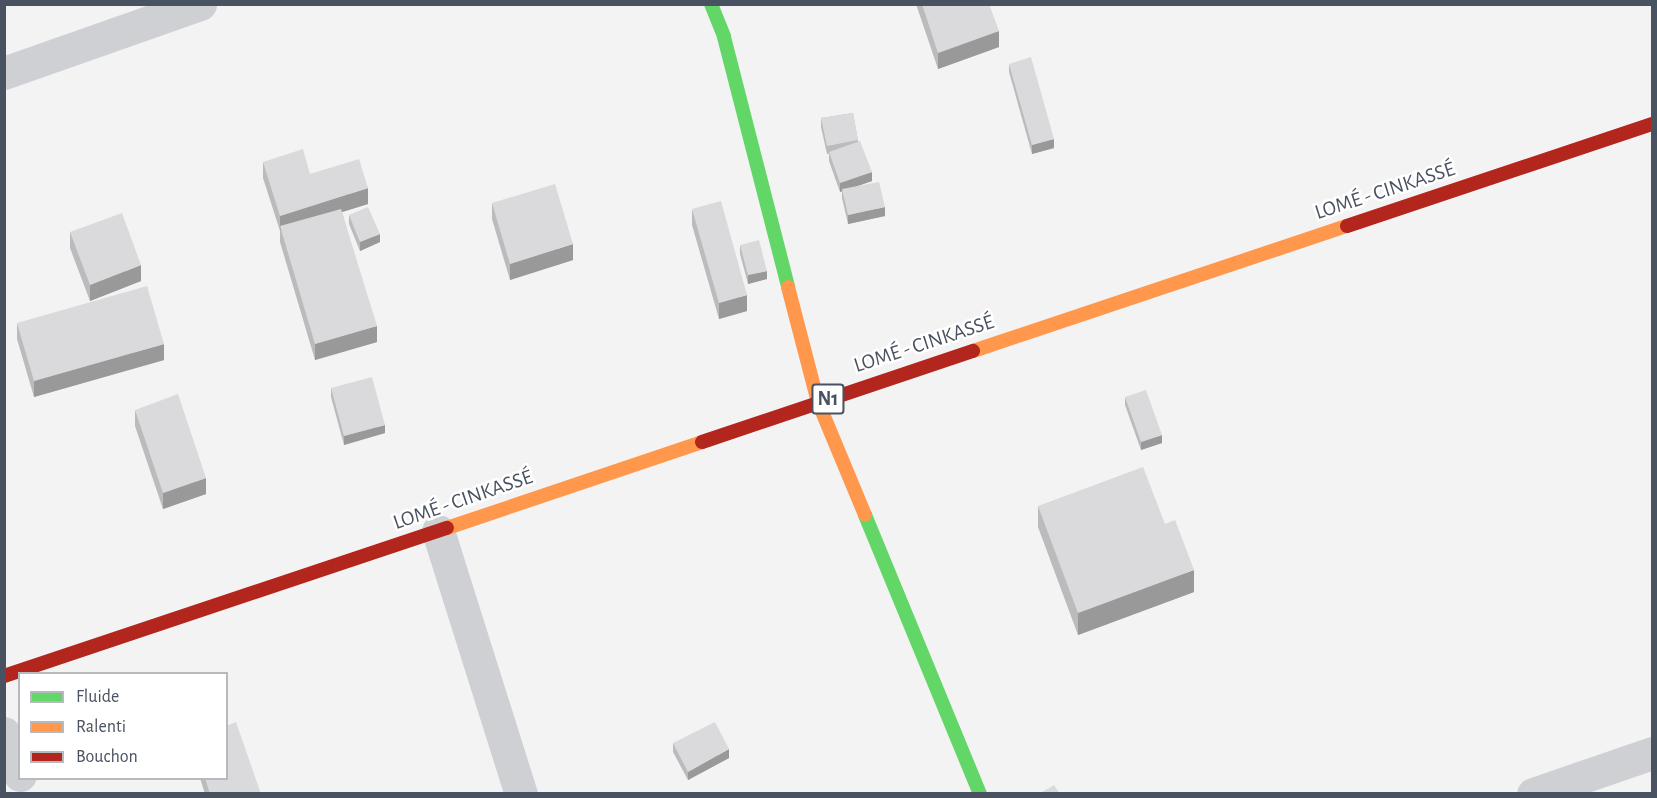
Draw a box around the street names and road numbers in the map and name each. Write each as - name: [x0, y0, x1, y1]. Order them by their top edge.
- street label: LOMÉ - CINKASSÉ: [1312, 156, 1458, 226]
- street label: LOMÉ - CINKASSÉ: [851, 309, 997, 379]
- road number: N1: [810, 382, 846, 416]
- street label: LOMÉ - CINKASSÉ: [390, 464, 536, 536]

